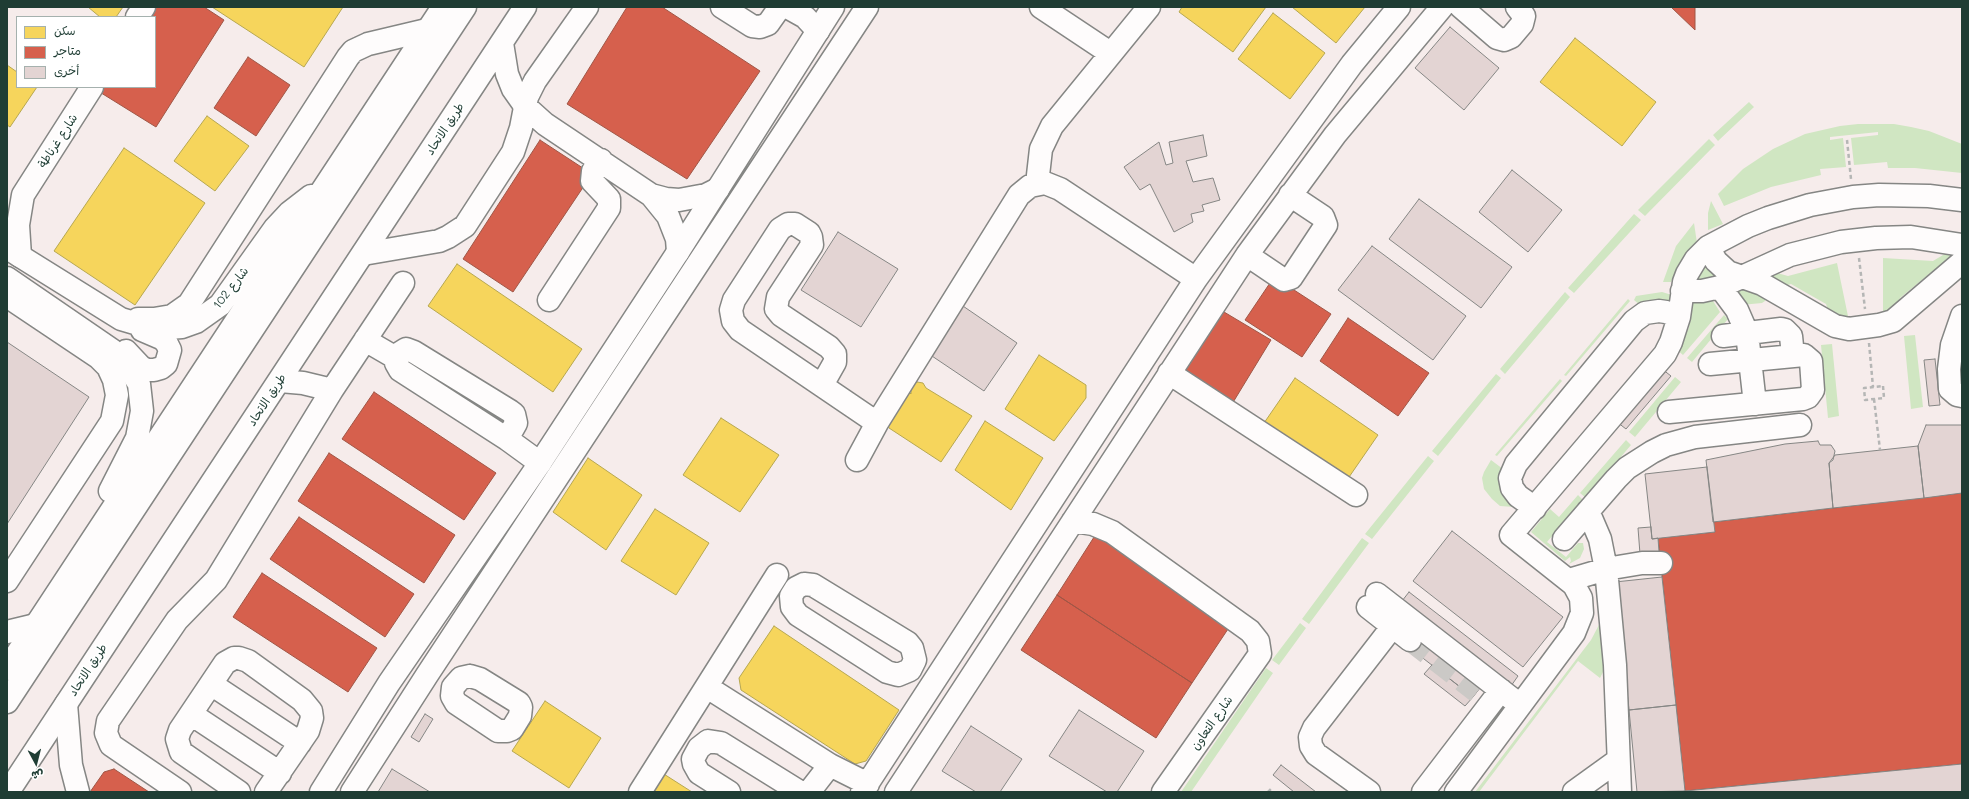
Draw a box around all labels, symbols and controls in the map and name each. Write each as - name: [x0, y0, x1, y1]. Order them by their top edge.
- legend: [16, 16, 156, 88]
- text: سكن: [54, 22, 76, 38]
- text: متاجر: [54, 42, 81, 58]
- text: أخرى: [54, 62, 79, 78]
- street label: طريق الاتحاد: [423, 100, 467, 158]
- street label: شارع غرناطة: [35, 111, 81, 171]
- street label: شارع 102: [210, 264, 252, 312]
- street label: طريق الاتحاد: [245, 371, 289, 429]
- street label: طريق الاتحاد: [66, 641, 110, 699]
- street label: شارع التعاون: [1188, 693, 1236, 753]
- north arrow: [16, 743, 56, 783]
- text: ش: [31, 767, 44, 784]

